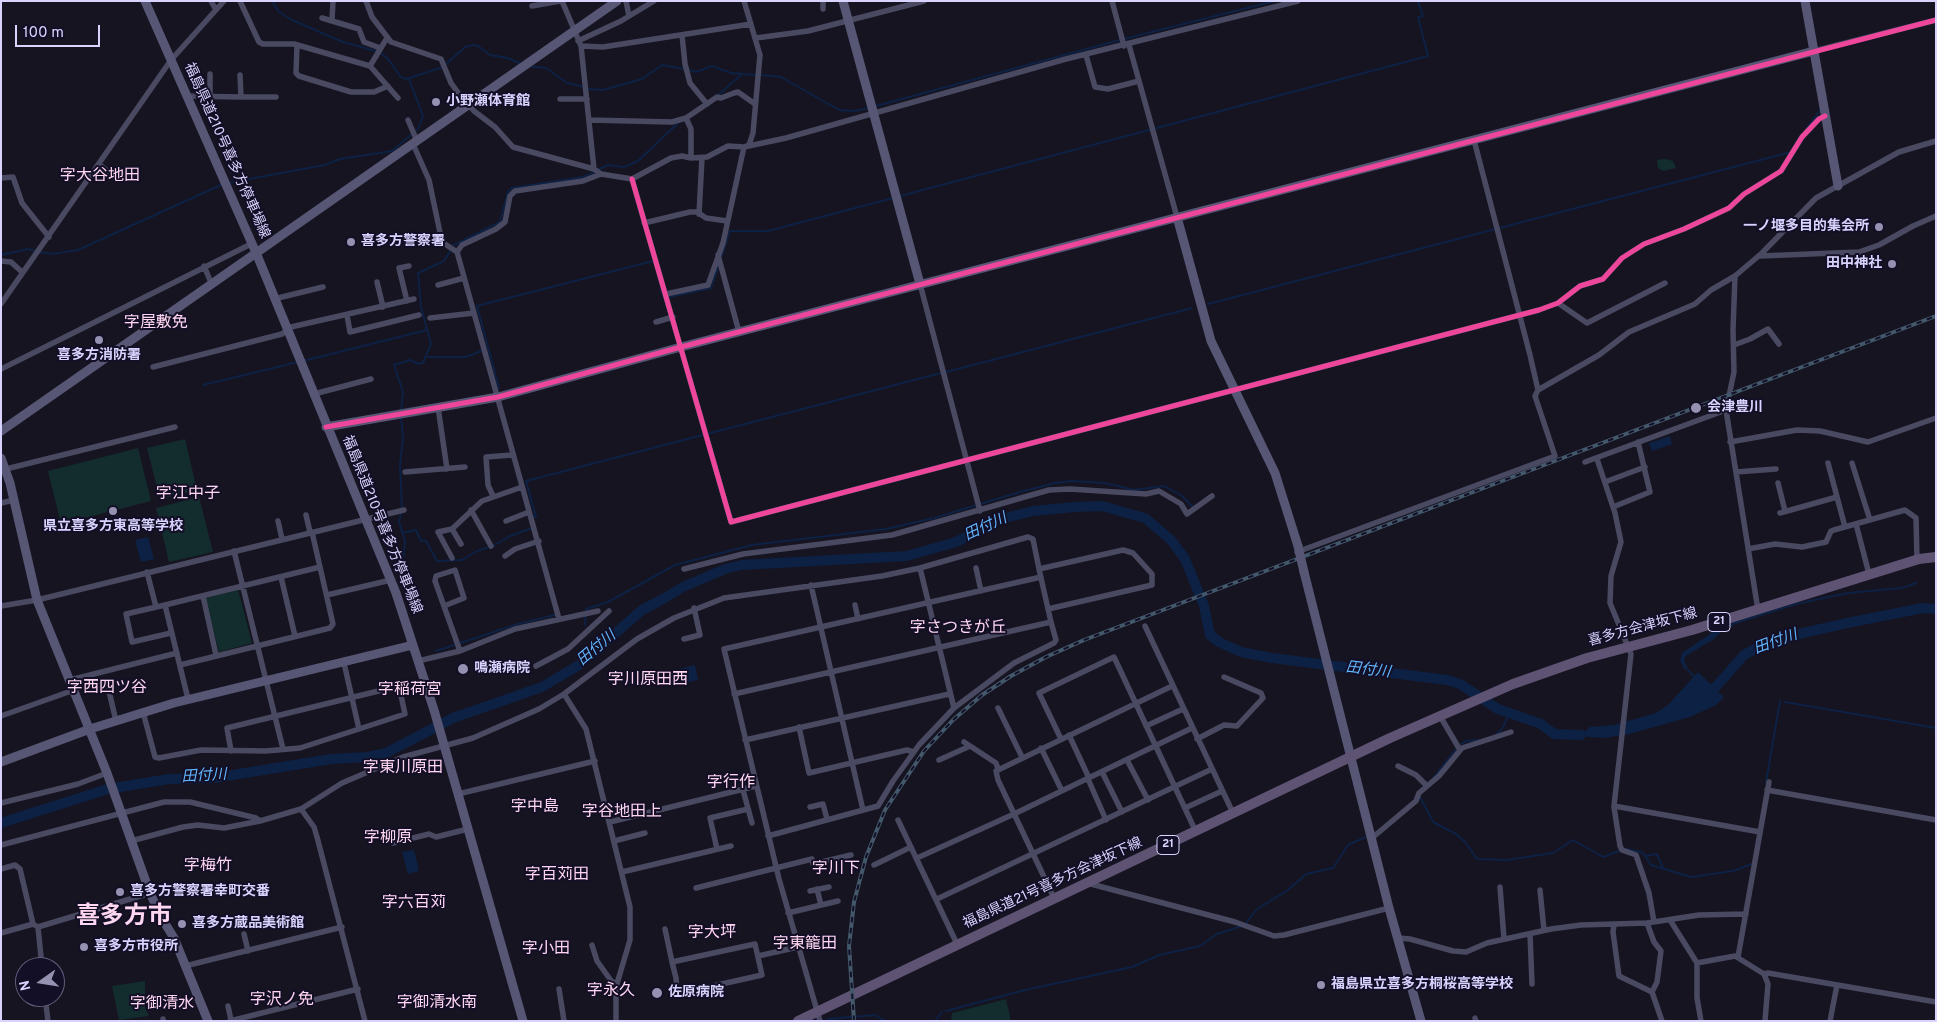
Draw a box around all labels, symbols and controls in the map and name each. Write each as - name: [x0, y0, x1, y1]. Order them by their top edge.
- scale bar: [18, 15, 102, 47]
- text: 100 m: [23, 24, 64, 43]
- street label: 福島県道210号喜多方停車場線: [180, 60, 272, 242]
- place label: 小野瀬体育館: [446, 94, 530, 110]
- marker: 小野瀬体育館: [430, 96, 442, 108]
- district label: 字大谷地田: [60, 167, 140, 187]
- place label: 一ノ堰多目的集会所: [1743, 219, 1869, 235]
- marker: 一ノ堰多目的集会所: [1873, 221, 1885, 233]
- place label: 喜多方警察署: [361, 234, 445, 250]
- marker: 喜多方警察署: [345, 236, 357, 248]
- place label: 田中神社: [1826, 256, 1882, 272]
- marker: 田中神社: [1886, 258, 1898, 270]
- district label: 字屋敷免: [124, 314, 188, 334]
- marker: 喜多方消防署: [93, 334, 105, 346]
- place label: 喜多方消防署: [57, 348, 141, 364]
- place label: 会津豊川: [1707, 400, 1763, 416]
- marker: 会津豊川: [1689, 401, 1703, 415]
- street label: 福島県道210号喜多方停車場線: [337, 433, 425, 617]
- district label: 字江中子: [156, 485, 220, 505]
- marker: 県立喜多方東高等学校: [107, 505, 119, 517]
- water label: 田付川: [962, 510, 1010, 546]
- place label: 県立喜多方東高等学校: [43, 519, 183, 535]
- street label: 喜多方会津坂下線: [1587, 605, 1699, 651]
- road number: 21: [1708, 612, 1730, 632]
- district label: 字さつきが丘: [910, 619, 1006, 639]
- water label: 田付川: [1752, 627, 1800, 659]
- water label: 田付川: [574, 628, 620, 670]
- water label: 田付川: [1345, 659, 1391, 683]
- place label: 鳴瀬病院: [474, 661, 530, 677]
- marker: 鳴瀬病院: [456, 662, 470, 676]
- district label: 字川原田西: [608, 671, 688, 691]
- district label: 字西四ツ谷: [67, 679, 147, 699]
- district label: 字稲荷宮: [378, 681, 442, 701]
- district label: 字東川原田: [363, 759, 443, 779]
- water label: 田付川: [181, 767, 227, 787]
- district label: 字行作: [707, 774, 755, 794]
- district label: 字中島: [511, 798, 559, 818]
- district label: 字谷地田上: [582, 803, 662, 823]
- district label: 字柳原: [364, 829, 412, 849]
- street label: 福島県道21号喜多方会津坂下線: [961, 835, 1145, 933]
- road number: 21: [1157, 836, 1179, 854]
- district label: 字梅竹: [184, 857, 232, 877]
- district label: 字川下: [812, 860, 860, 880]
- district label: 字百苅田: [525, 866, 589, 886]
- place label: 喜多方警察署幸町交番: [130, 884, 270, 900]
- marker: 喜多方警察署幸町交番: [114, 886, 126, 898]
- district label: 字六百苅: [382, 894, 446, 914]
- district label: 喜多方市: [76, 904, 172, 932]
- place label: 喜多方蔵品美術館: [192, 916, 304, 932]
- marker: 喜多方蔵品美術館: [176, 918, 188, 930]
- district label: 字大坪: [688, 924, 736, 944]
- district label: 字東籠田: [773, 935, 837, 955]
- place label: 喜多方市役所: [94, 939, 178, 955]
- district label: 字小田: [522, 940, 570, 960]
- marker: 喜多方市役所: [78, 941, 90, 953]
- north arrow: [15, 957, 65, 1007]
- place label: 福島県立喜多方桐桜高等学校: [1331, 977, 1513, 993]
- text: N: [16, 978, 35, 992]
- marker: 福島県立喜多方桐桜高等学校: [1315, 979, 1327, 991]
- district label: 字永久: [587, 982, 635, 1002]
- place label: 佐原病院: [668, 985, 724, 1001]
- marker: 佐原病院: [650, 986, 664, 1000]
- district label: 字沢ノ免: [250, 991, 314, 1011]
- district label: 字御清水南: [397, 994, 477, 1014]
- district label: 字御清水: [130, 995, 194, 1015]

